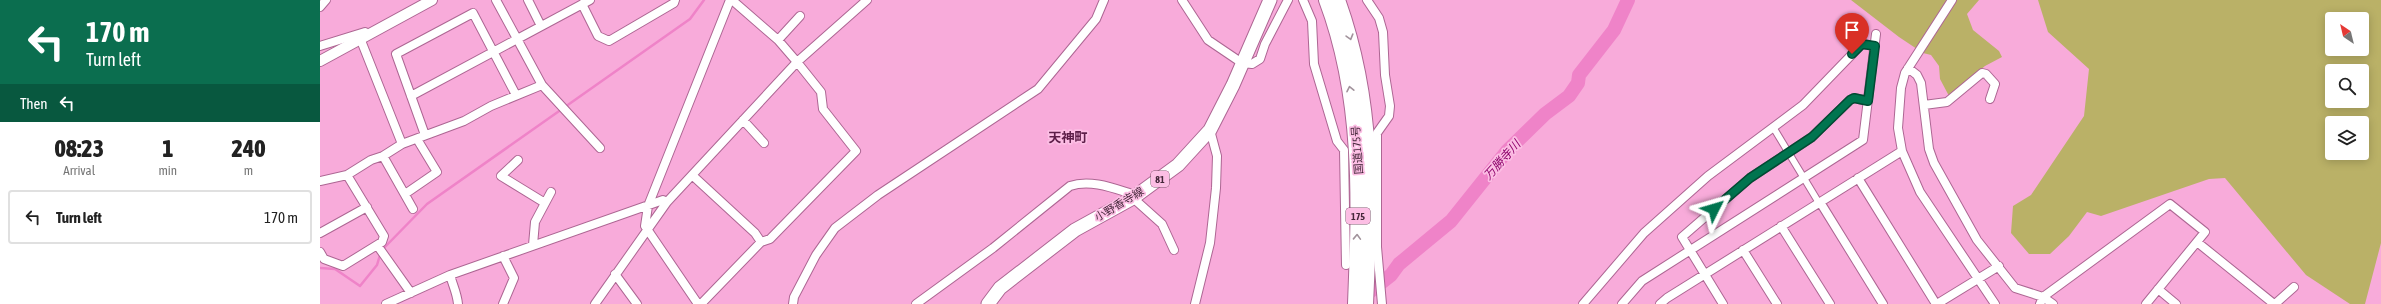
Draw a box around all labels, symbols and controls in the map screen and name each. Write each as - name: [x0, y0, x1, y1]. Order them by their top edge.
- north arrow: [2325, 12, 2369, 56]
- map controls: [2325, 12, 2369, 160]
- pin: [1835, 13, 1869, 54]
- icon: left: [20, 16, 72, 68]
- text: 170 m: [86, 16, 149, 48]
- icon: arrive: [1841, 19, 1863, 41]
- one-way arrow: [1345, 33, 1354, 40]
- text: Turn left: [86, 49, 141, 70]
- button: search: [2325, 64, 2369, 108]
- one-way arrow: [1347, 86, 1355, 92]
- icon: left: [56, 92, 78, 114]
- text: Then: [20, 95, 48, 112]
- button: layers: [2325, 116, 2369, 160]
- street label: 国道175号: [1349, 125, 1365, 175]
- district label: 天神町: [1048, 130, 1088, 145]
- text: 08:23: [55, 135, 104, 162]
- text: 1: [162, 135, 173, 162]
- text: 240: [232, 135, 265, 162]
- water label: 万勝寺川: [1481, 136, 1525, 183]
- text: Arrival: [63, 163, 95, 178]
- text: min: [158, 163, 177, 178]
- text: m: [244, 163, 253, 178]
- road number: 81: [1151, 171, 1169, 187]
- street label: 小野香寺線: [1092, 185, 1146, 223]
- position arrow: [1693, 188, 1735, 230]
- icon: left: [22, 206, 44, 228]
- road number: 175: [1346, 208, 1370, 224]
- text: Turn left: [56, 209, 102, 226]
- text: 170 m: [264, 209, 298, 226]
- one-way arrow: [1353, 234, 1362, 240]

